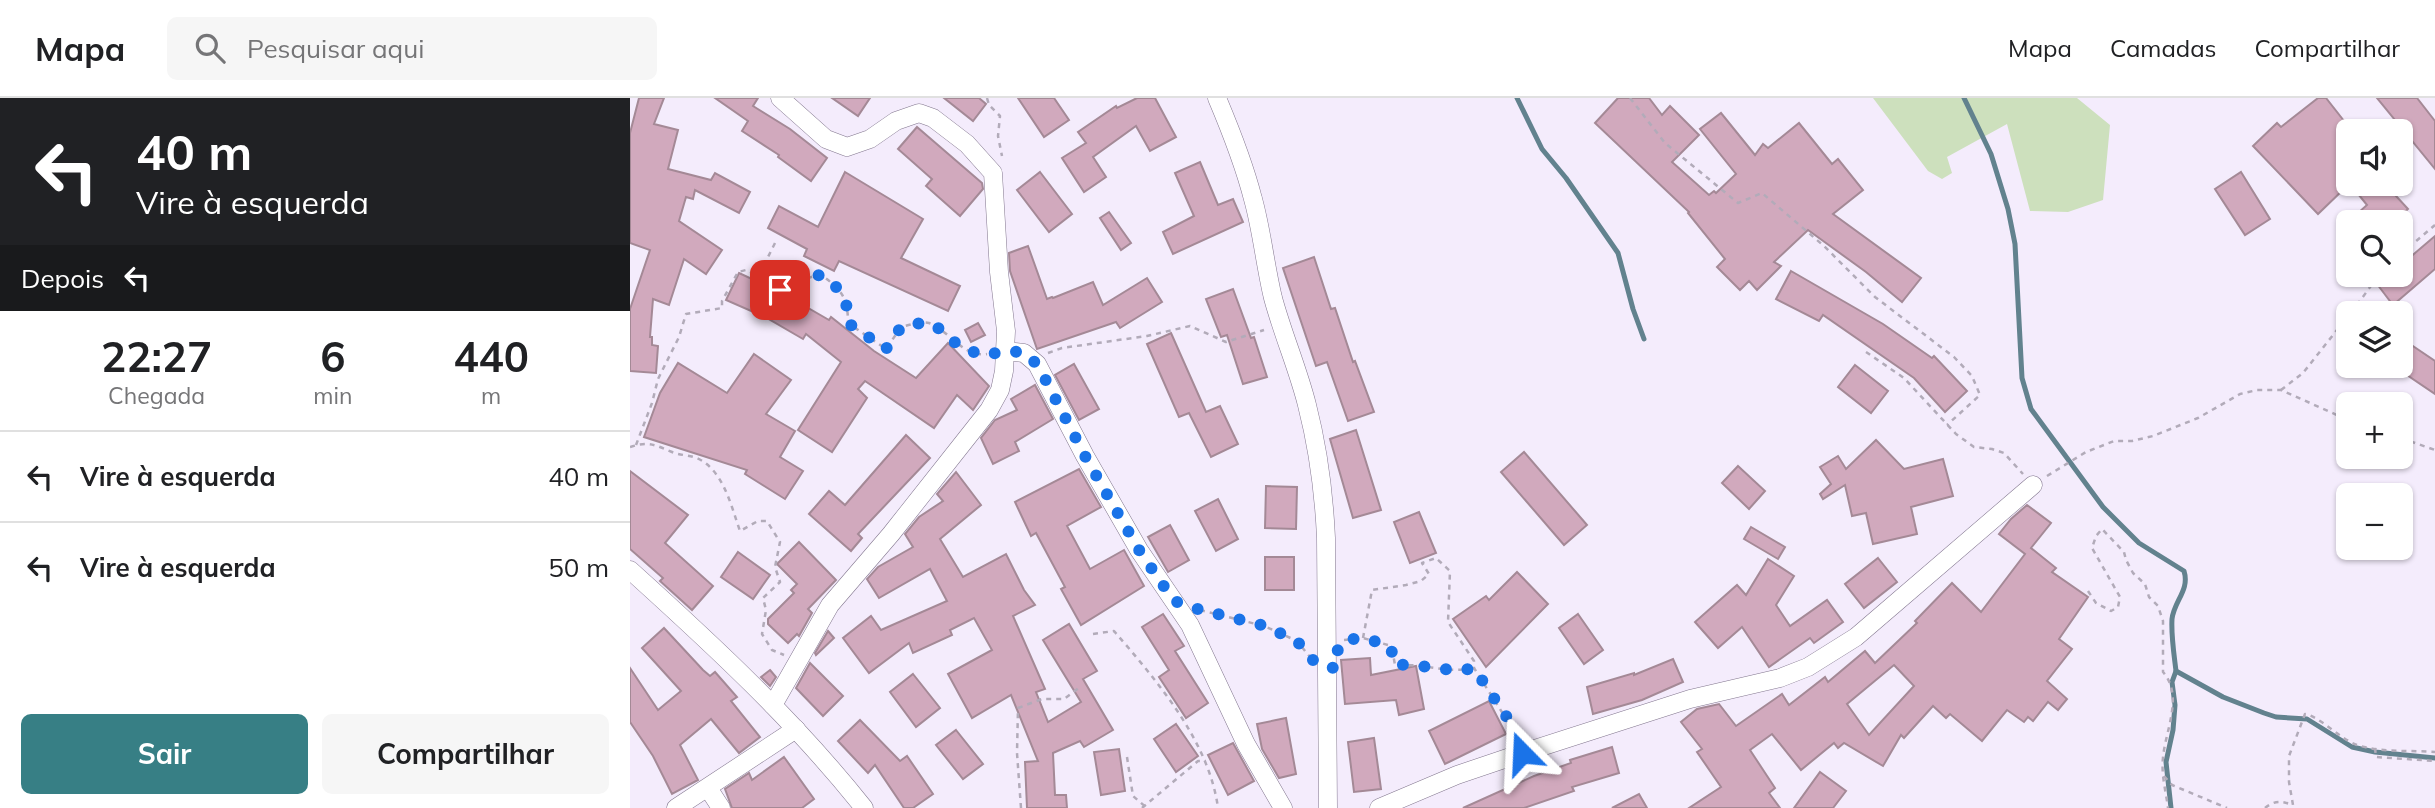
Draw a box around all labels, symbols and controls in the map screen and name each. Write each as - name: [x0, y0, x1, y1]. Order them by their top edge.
- search box: [167, 17, 657, 80]
- text: Mapa: [35, 28, 125, 69]
- icon: search: [191, 29, 229, 67]
- text: Pesquisar aqui: [247, 32, 424, 65]
- text: Mapa: [2008, 33, 2072, 63]
- text: Camadas: [2110, 33, 2217, 63]
- text: Compartilhar: [2255, 33, 2400, 63]
- map controls: [2336, 119, 2413, 560]
- button: sound: [2336, 119, 2413, 196]
- text: 40 m: [136, 121, 252, 182]
- icon: left: [21, 126, 112, 217]
- text: Vire à esquerda: [136, 182, 369, 222]
- button: search: [2336, 210, 2413, 287]
- icon: left: [118, 259, 156, 297]
- pin: [750, 260, 810, 320]
- text: Depois: [21, 262, 104, 295]
- icon: arrive: [761, 271, 799, 309]
- button: layers: [2336, 301, 2413, 378]
- text: 22:27: [101, 330, 212, 383]
- text: 6: [320, 330, 345, 383]
- text: 440: [453, 330, 529, 383]
- text: Chegada: [108, 381, 205, 410]
- text: min: [313, 381, 352, 410]
- text: m: [481, 381, 501, 410]
- button: +: [2336, 392, 2413, 469]
- icon: left: [21, 458, 59, 496]
- text: Vire à esquerda: [80, 460, 276, 493]
- text: 40 m: [548, 460, 609, 493]
- button: −: [2336, 483, 2413, 560]
- icon: left: [21, 549, 59, 587]
- text: Vire à esquerda: [80, 551, 276, 584]
- text: 50 m: [548, 551, 609, 584]
- button: Sair: [21, 714, 308, 794]
- button: Compartilhar: [322, 714, 609, 794]
- position arrow: [1485, 716, 1559, 790]

